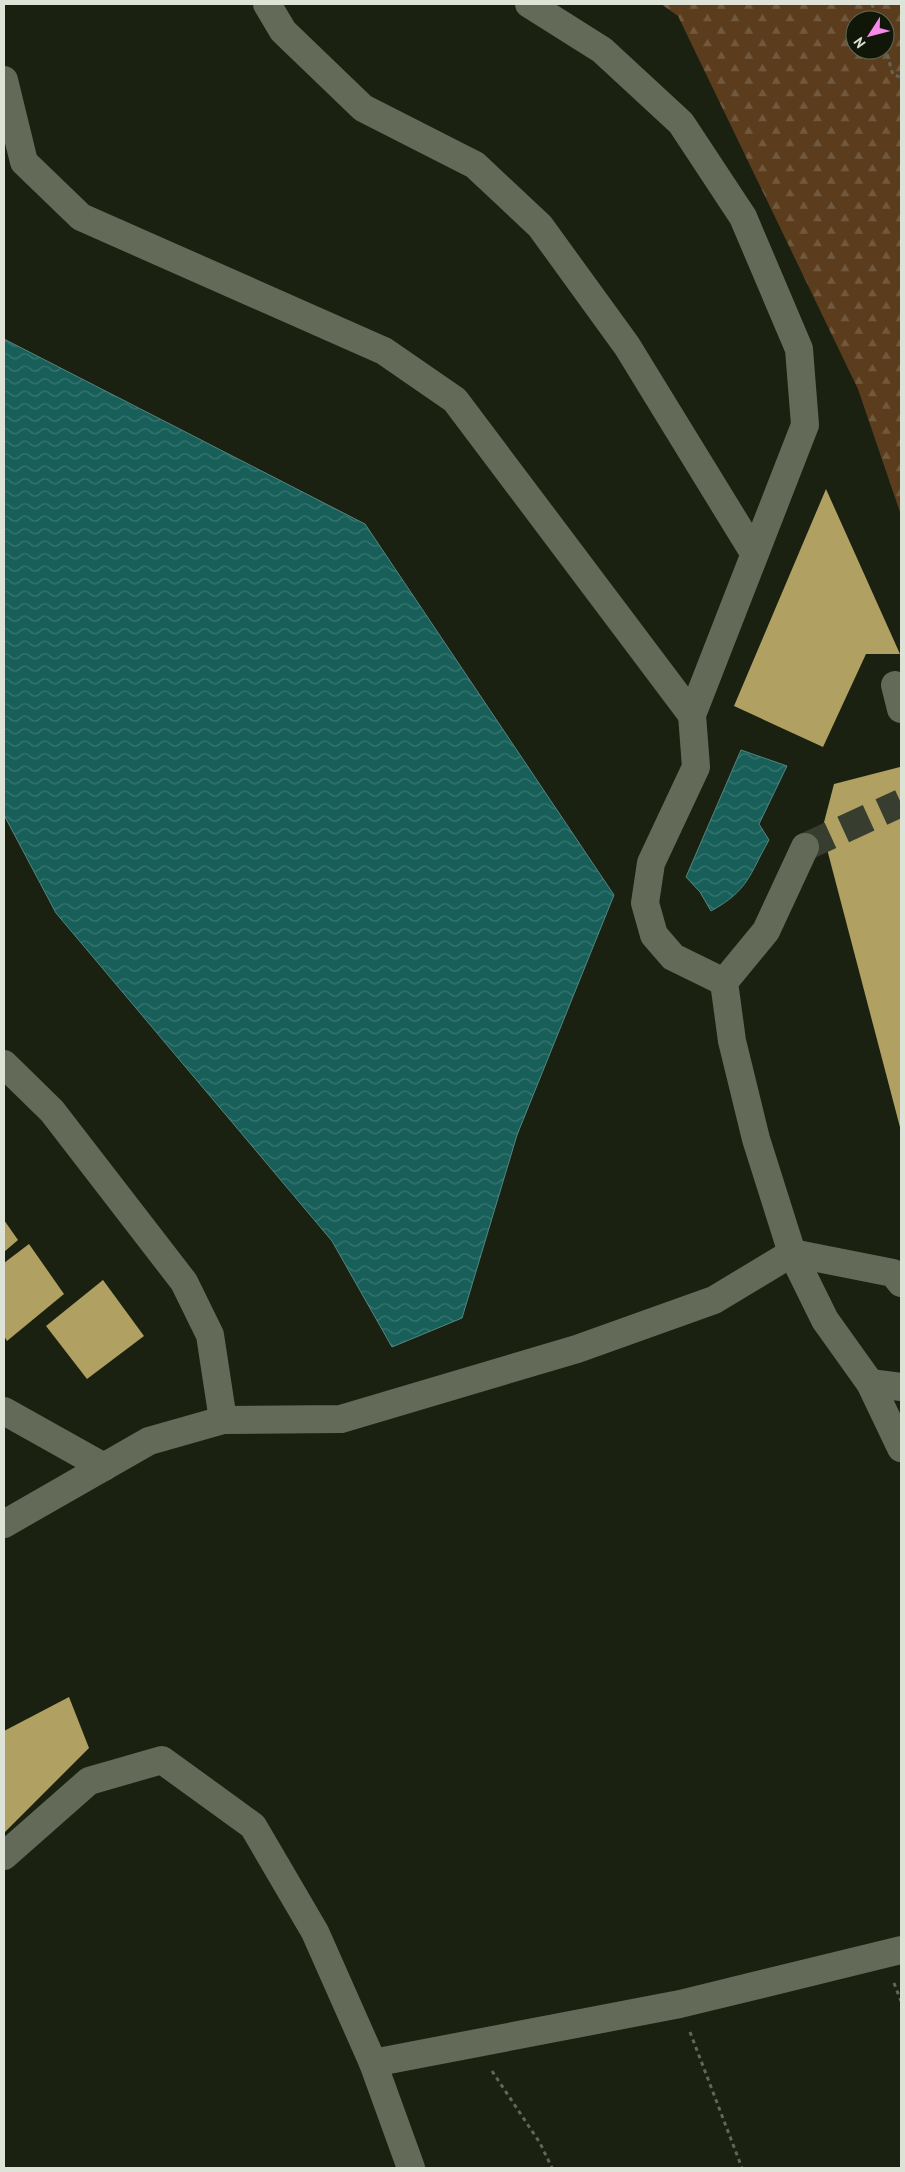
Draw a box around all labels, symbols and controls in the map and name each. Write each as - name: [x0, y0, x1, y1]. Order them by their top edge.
- north arrow: [845, 10, 895, 60]
- text: N: [849, 34, 869, 52]

